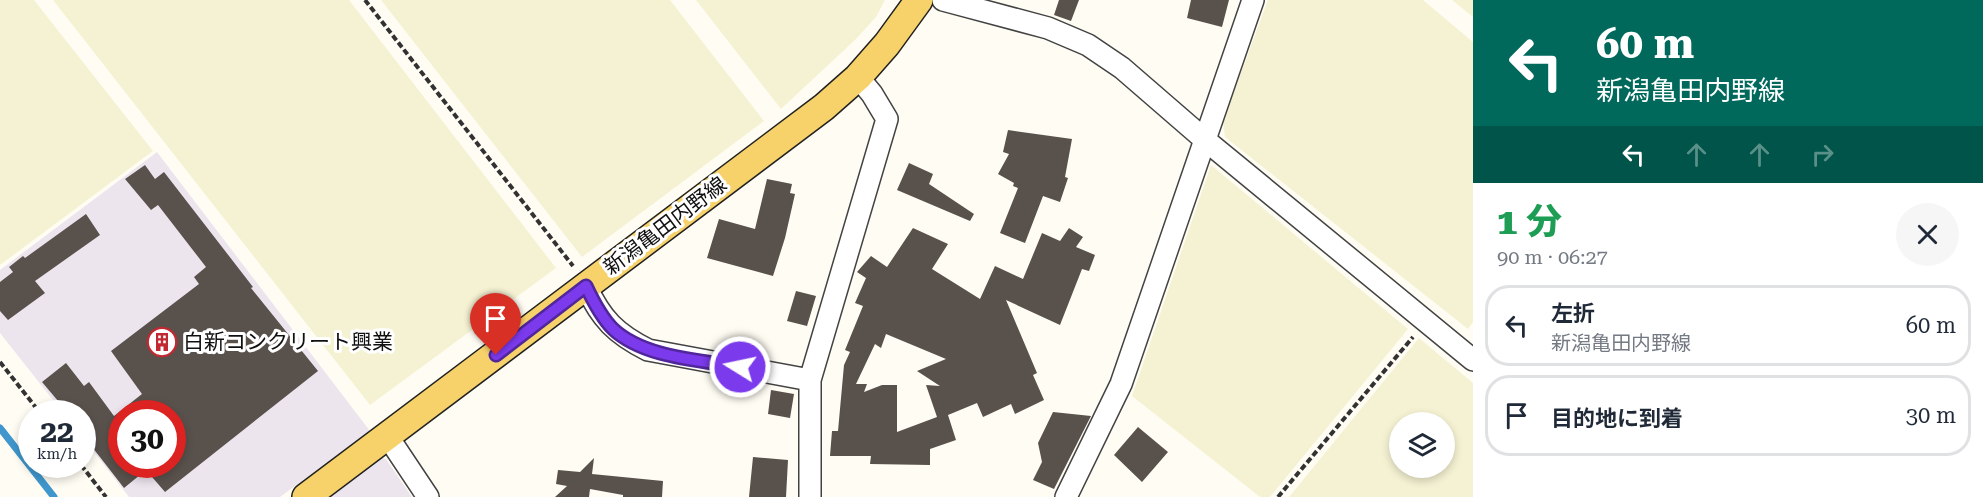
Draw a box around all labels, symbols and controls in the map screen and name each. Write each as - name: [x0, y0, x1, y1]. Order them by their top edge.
- text: 60 m: [1596, 19, 1694, 68]
- icon: left: [1497, 24, 1575, 102]
- text: 新潟亀田内野線: [1596, 75, 1785, 107]
- icon: left: [1617, 138, 1650, 171]
- icon: ahead: [1680, 138, 1713, 171]
- icon: ahead: [1743, 138, 1776, 171]
- icon: right: [1806, 138, 1839, 171]
- street label: 新潟亀田内野線: [599, 172, 731, 280]
- text: 1 分: [1497, 201, 1562, 243]
- button: close: [1896, 203, 1959, 266]
- text: 90 m · 06:27: [1497, 245, 1608, 269]
- pin: [470, 293, 521, 355]
- text: 左折: [1551, 301, 1595, 326]
- icon: arrive: [479, 302, 512, 335]
- icon: left: [1500, 309, 1533, 342]
- text: 60 m: [1906, 313, 1956, 338]
- building icon: 白新コンクリート興業: [146, 326, 178, 358]
- place label: 白新コンクリート興業: [183, 330, 393, 354]
- text: 新潟亀田内野線: [1551, 331, 1691, 355]
- position arrow: [708, 335, 772, 399]
- icon: arrive: [1500, 399, 1533, 432]
- speed limit sign: 30: [108, 400, 186, 478]
- text: 30 m: [1906, 403, 1956, 428]
- text: 目的地に到着: [1551, 406, 1683, 431]
- map controls: [1389, 412, 1455, 478]
- button: layers: [1389, 412, 1455, 478]
- text: 22: [40, 414, 74, 449]
- text: km/h: [37, 445, 77, 463]

